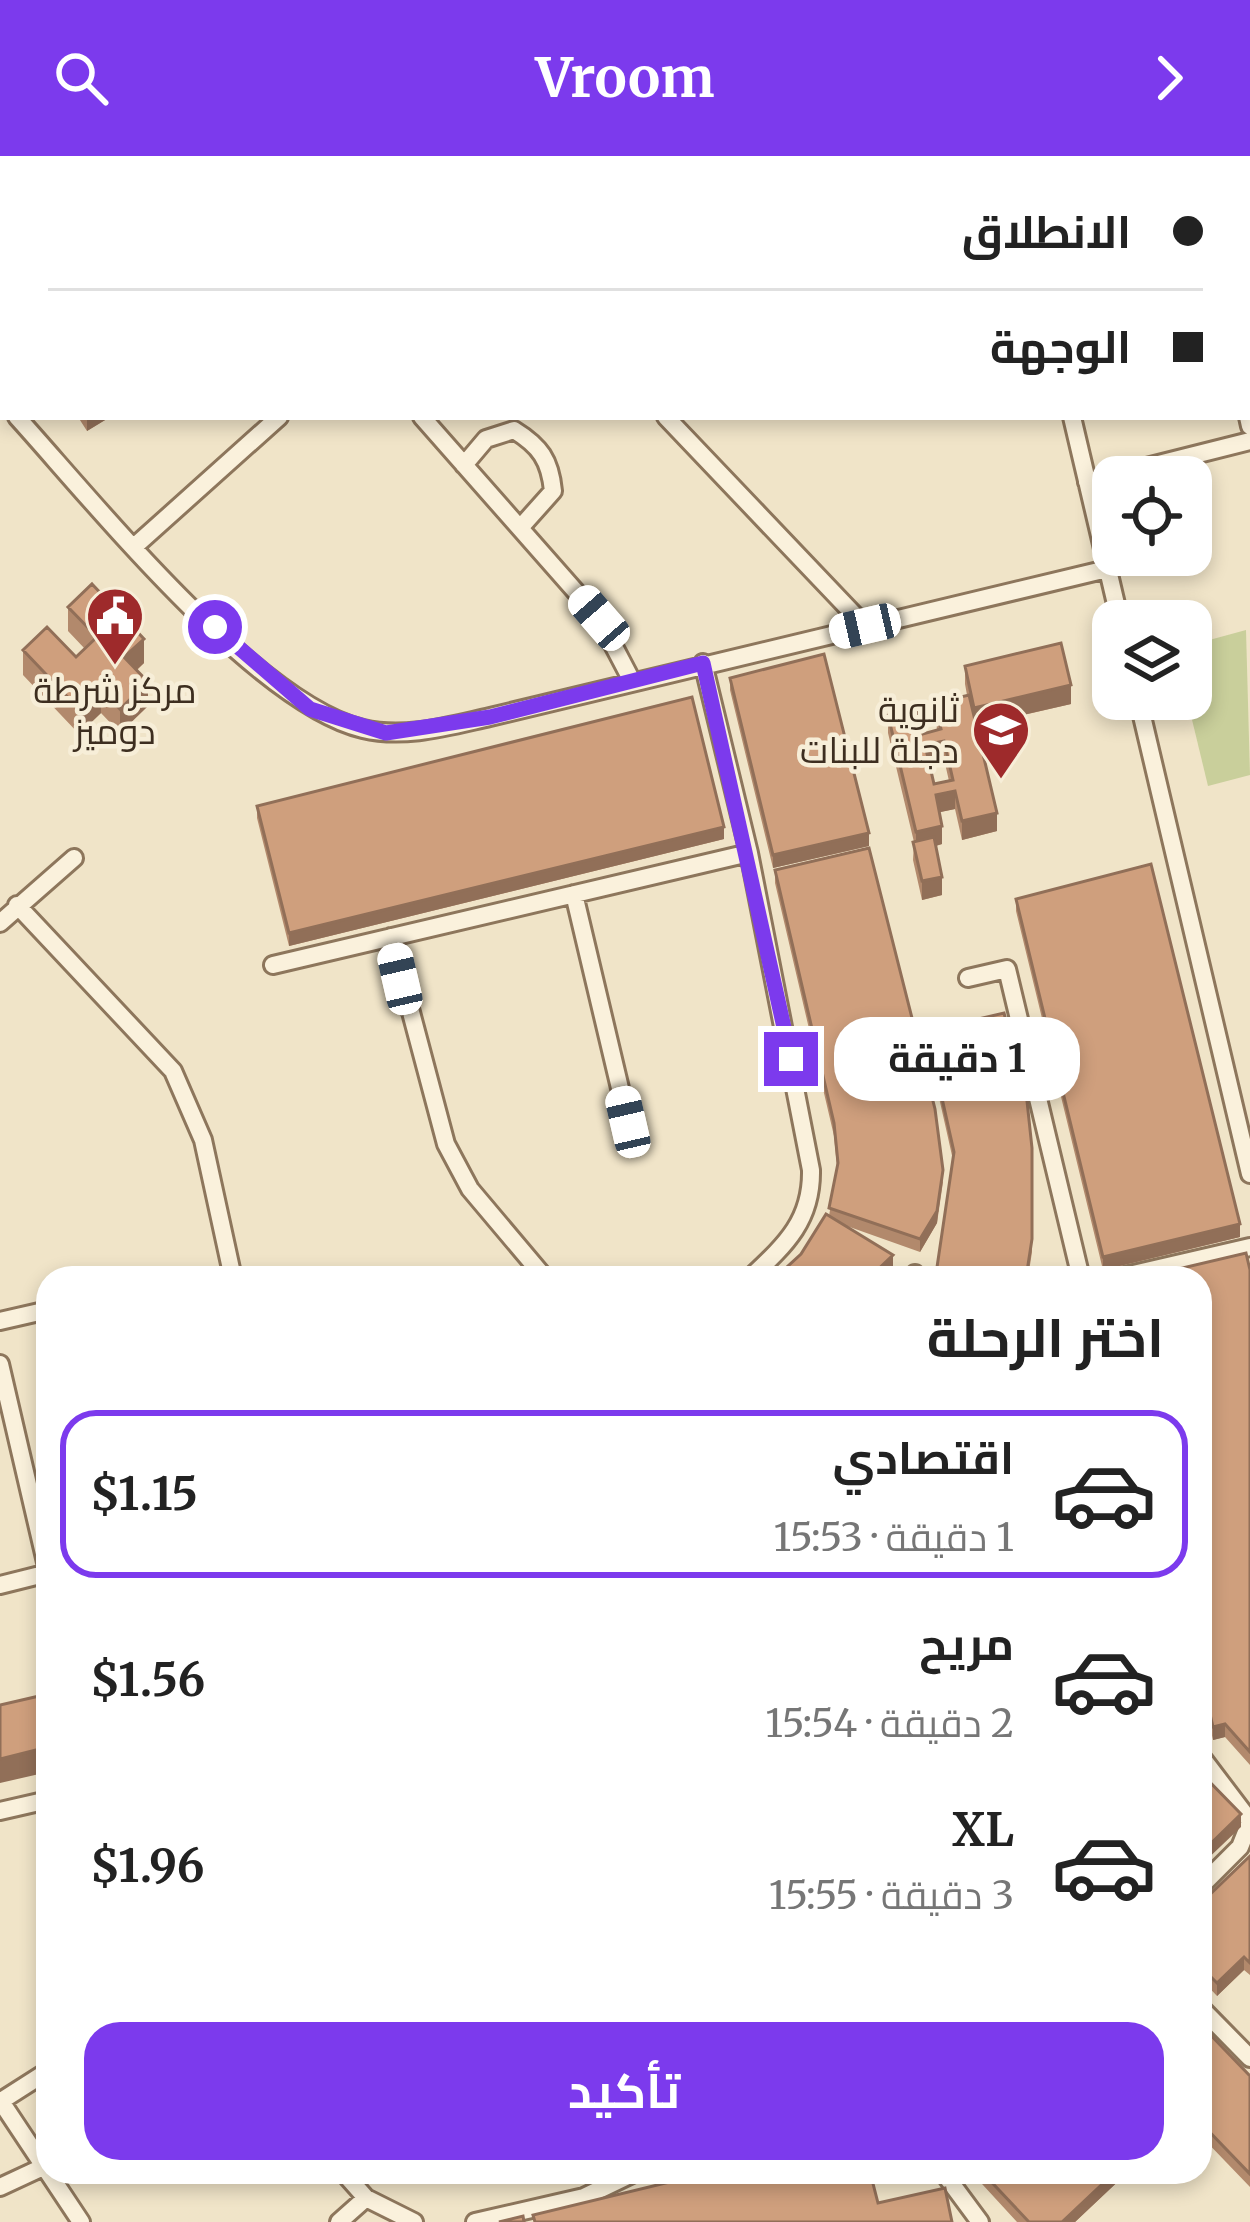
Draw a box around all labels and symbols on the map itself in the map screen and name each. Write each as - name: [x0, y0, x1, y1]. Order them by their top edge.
- car: [562, 579, 636, 657]
- public building icon: مركز شرطة دوميز: [84, 585, 146, 667]
- route start: [188, 600, 242, 654]
- car: [826, 600, 904, 652]
- place label: مركز شرطة دوميز: [33, 668, 197, 754]
- place label: ثانوية دجلة للبنات: [800, 687, 959, 773]
- school or university icon: ثانوية دجلة للبنات: [970, 699, 1032, 781]
- car: [374, 940, 426, 1018]
- callout: 1 دقيقة: [833, 1017, 1079, 1101]
- route end: [764, 1032, 818, 1086]
- car: [602, 1083, 654, 1161]

